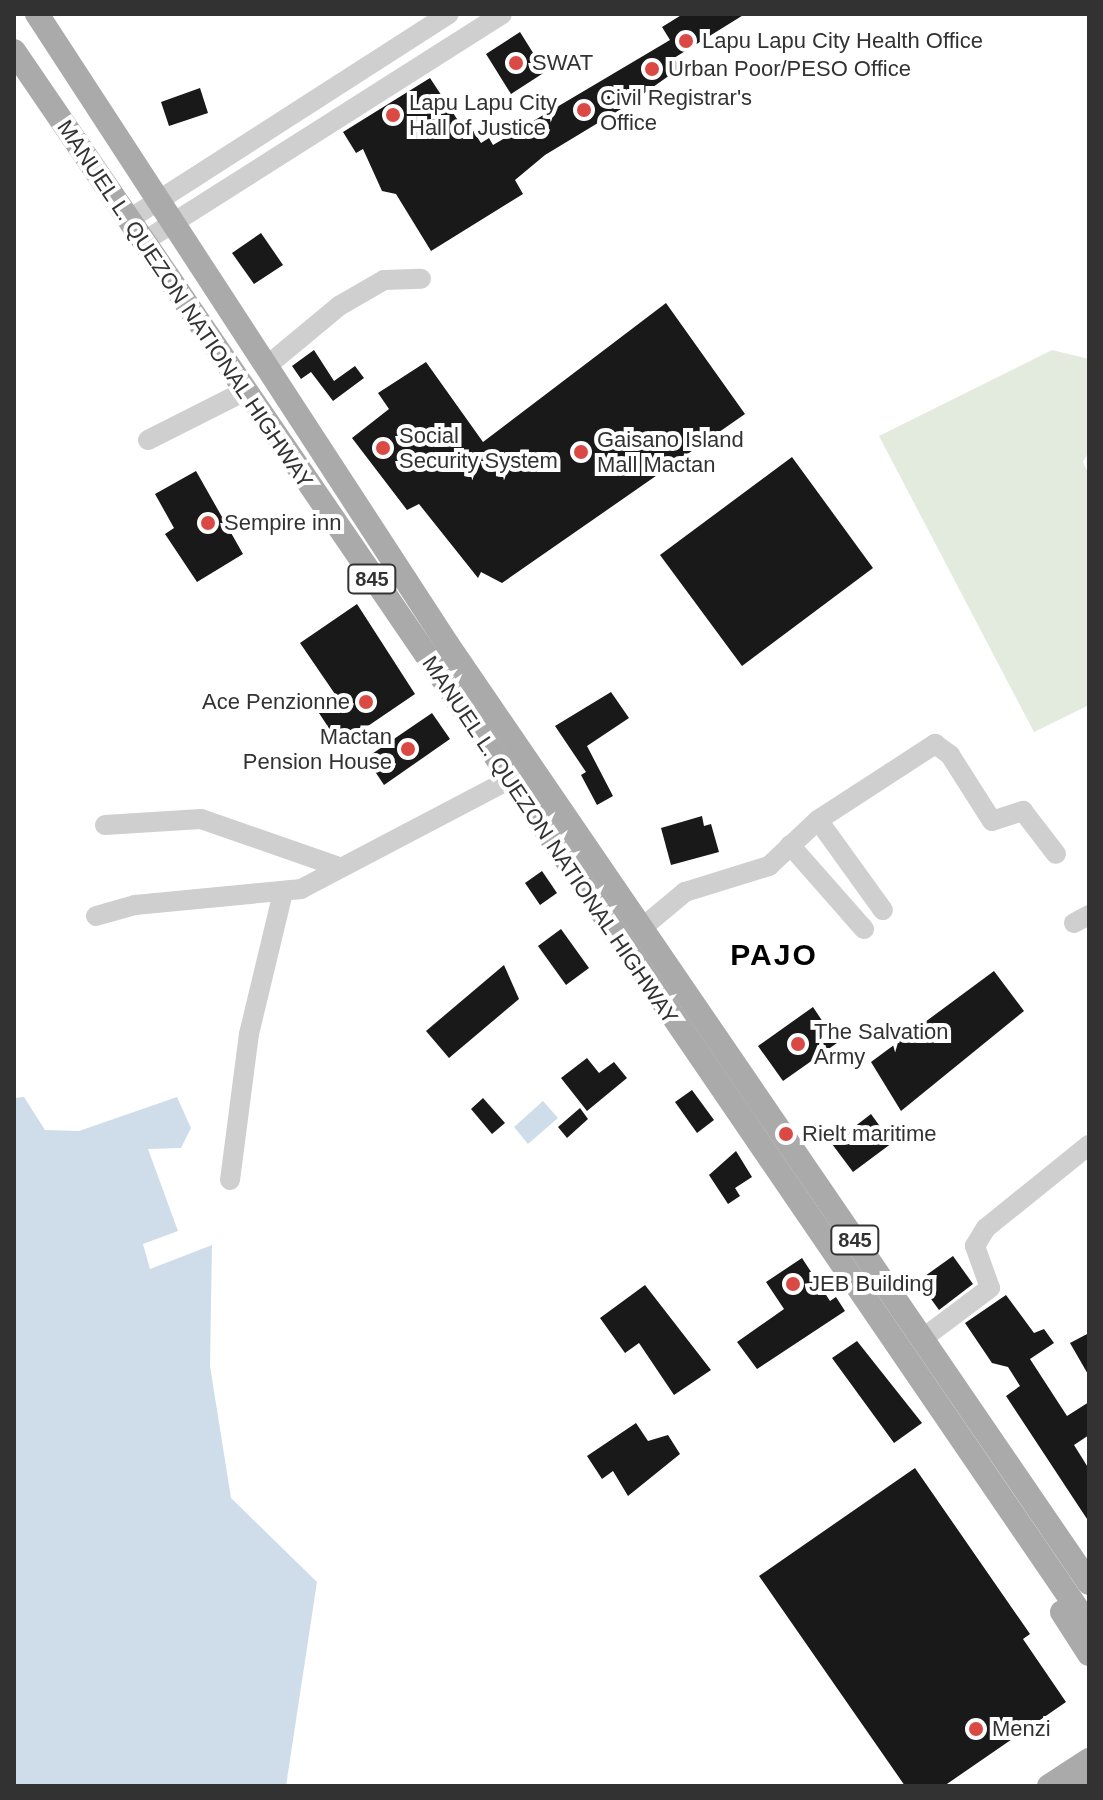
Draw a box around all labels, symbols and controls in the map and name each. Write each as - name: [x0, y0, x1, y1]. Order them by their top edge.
- place label: Lapu Lapu City Health Office: [702, 28, 983, 54]
- marker: Lapu Lapu City Health Office: [677, 32, 695, 50]
- place label: SWAT: [532, 50, 593, 76]
- marker: SWAT: [507, 54, 525, 72]
- place label: Urban Poor/PESO Office: [668, 56, 911, 82]
- marker: Urban Poor/PESO Office: [643, 60, 661, 78]
- place label: Civil Registrar's Office: [600, 84, 752, 136]
- place label: Lapu Lapu City Hall of Justice: [409, 89, 557, 140]
- marker: Civil Registrar's Office: [575, 101, 593, 119]
- marker: Lapu Lapu City Hall of Justice: [384, 106, 402, 124]
- street label: MANUEL L. QUEZON NATIONAL HIGHWAY: [51, 114, 319, 494]
- place label: Social Security System: [399, 422, 558, 474]
- place label: Gaisano Island Mall Mactan: [597, 426, 744, 478]
- marker: Social Security System: [374, 439, 392, 457]
- marker: Gaisano Island Mall Mactan: [572, 443, 590, 461]
- place label: Sempire inn: [224, 510, 341, 536]
- marker: Sempire inn: [199, 514, 217, 532]
- road number: 845: [346, 563, 398, 595]
- street label: MANUEL L. QUEZON NATIONAL HIGHWAY: [416, 650, 684, 1030]
- place label: Ace Penzionne: [202, 689, 350, 715]
- marker: Ace Penzionne: [357, 693, 375, 711]
- place label: Mactan Pension House: [243, 723, 392, 774]
- marker: Mactan Pension House: [399, 740, 417, 758]
- district label: PAJO: [730, 937, 818, 973]
- place label: The Salvation Army: [814, 1018, 949, 1070]
- marker: The Salvation Army: [789, 1035, 807, 1053]
- place label: Rielt maritime: [802, 1121, 936, 1147]
- marker: Rielt maritime: [777, 1125, 795, 1143]
- road number: 845: [829, 1224, 881, 1256]
- place label: JEB Building: [809, 1271, 934, 1297]
- marker: JEB Building: [784, 1275, 802, 1293]
- place label: Menzi: [992, 1716, 1051, 1742]
- marker: Menzi: [967, 1720, 985, 1738]

